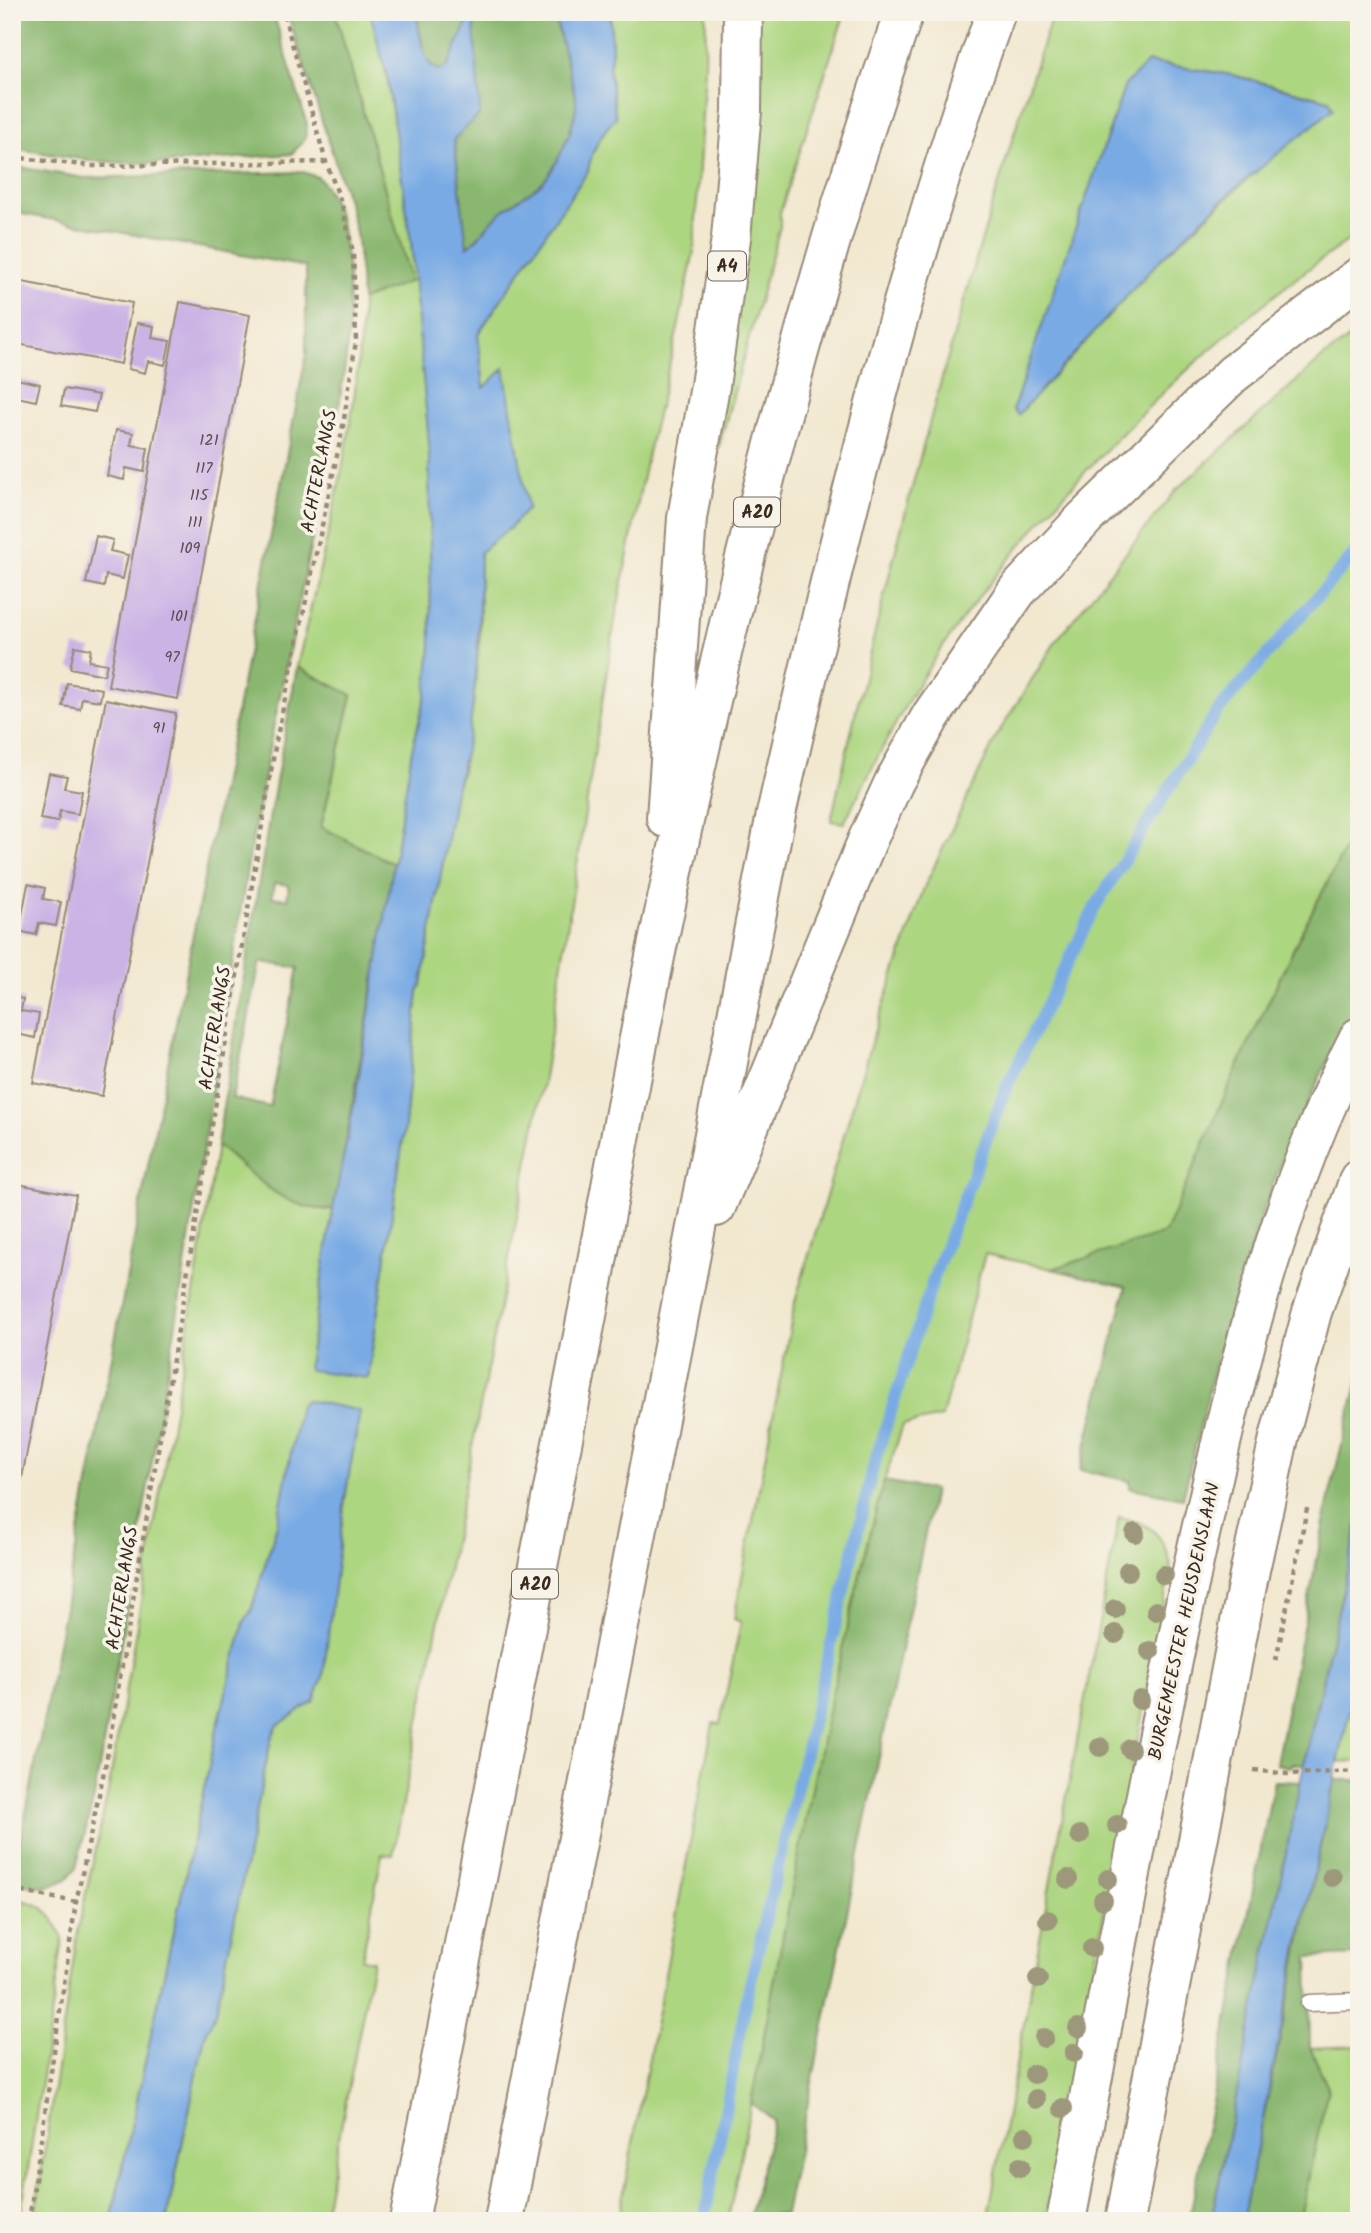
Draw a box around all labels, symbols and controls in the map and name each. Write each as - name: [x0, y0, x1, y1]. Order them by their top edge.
- road number: A4: [708, 252, 746, 280]
- street label: ACHTERLANGS: [293, 407, 347, 535]
- house number: 121: [199, 428, 219, 453]
- house number: 117: [195, 456, 213, 481]
- house number: 115: [190, 483, 210, 508]
- road number: A20: [734, 498, 780, 526]
- house number: 111: [187, 510, 203, 535]
- house number: 109: [180, 536, 201, 561]
- house number: 101: [170, 604, 188, 629]
- house number: 97: [164, 645, 180, 670]
- house number: 91: [153, 716, 165, 741]
- street label: ACHTERLANGS: [191, 964, 241, 1092]
- street label: BURGEMEESTER HEUSDENSLAAN: [1141, 1480, 1229, 1763]
- street label: ACHTERLANGS: [98, 1524, 148, 1652]
- road number: A20: [512, 1569, 558, 1598]

